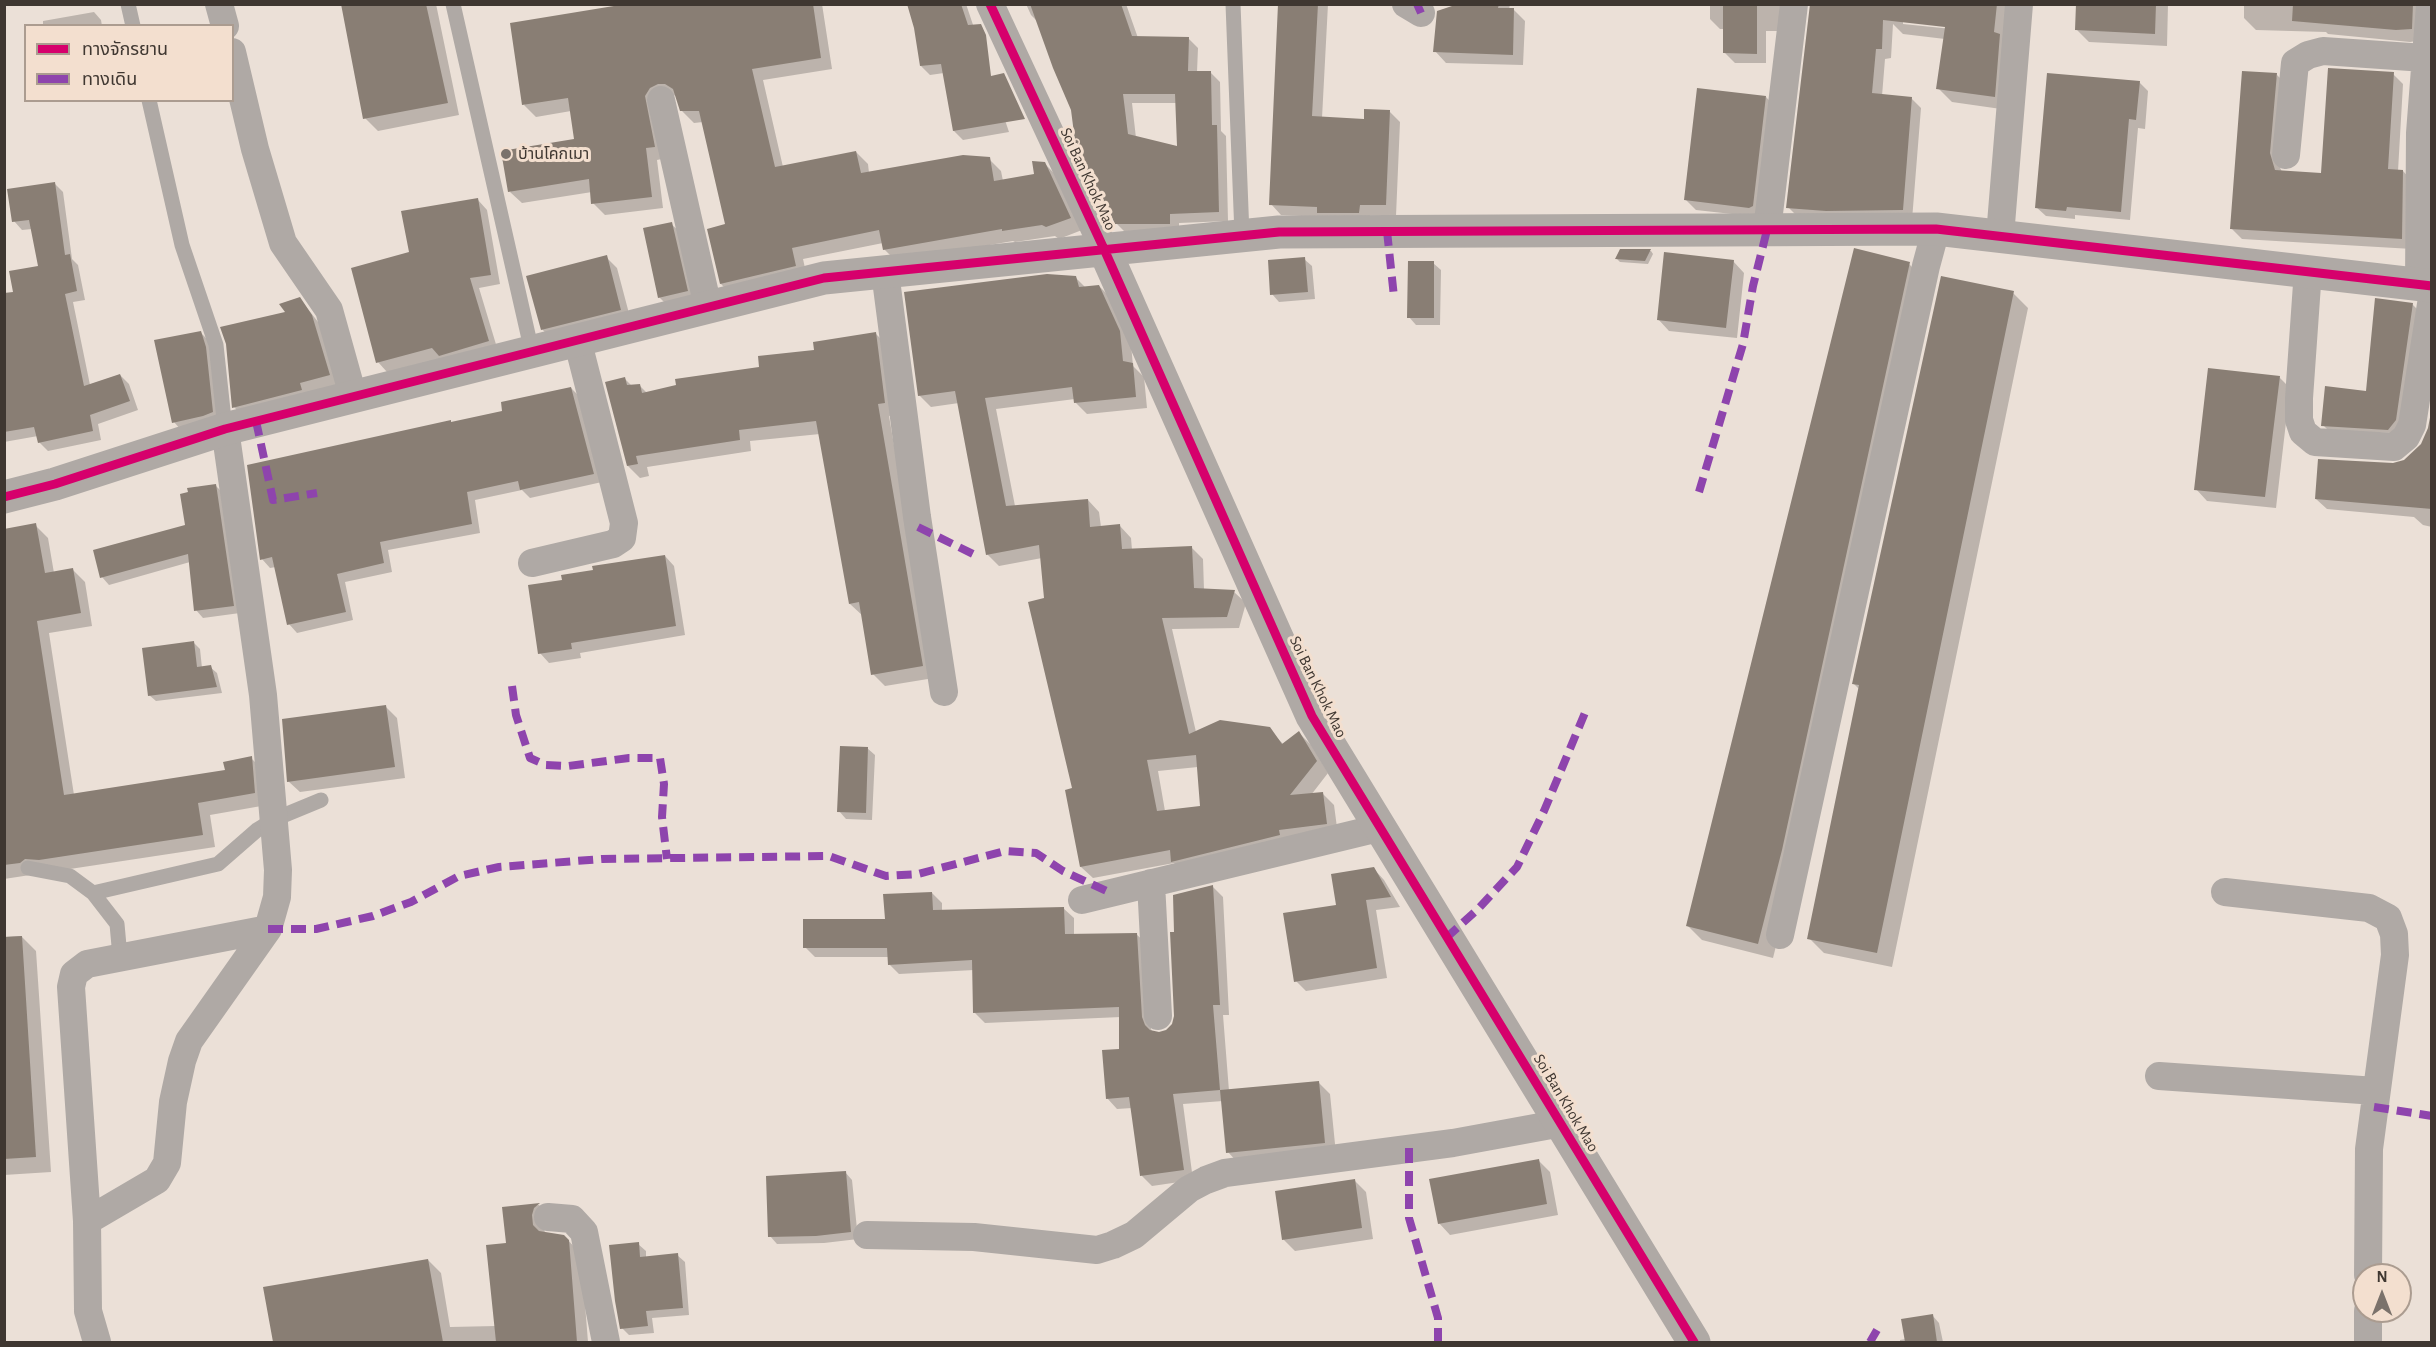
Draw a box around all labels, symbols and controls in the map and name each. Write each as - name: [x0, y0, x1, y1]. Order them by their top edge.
- legend: [24, 24, 234, 102]
- text: ทางจักรยาน: [82, 41, 168, 59]
- text: ทางเดิน: [82, 71, 137, 89]
- street label: Soi Ban Khok Mao: [1056, 125, 1120, 233]
- place label: บ้านโคกเมา: [518, 144, 589, 164]
- marker: บ้านโคกเมา: [499, 147, 513, 161]
- street label: Soi Ban Khok Mao: [1285, 633, 1351, 741]
- street label: Soi Ban Khok Mao: [1529, 1051, 1603, 1155]
- north arrow: [2352, 1263, 2412, 1323]
- text: N: [2376, 1269, 2388, 1285]

